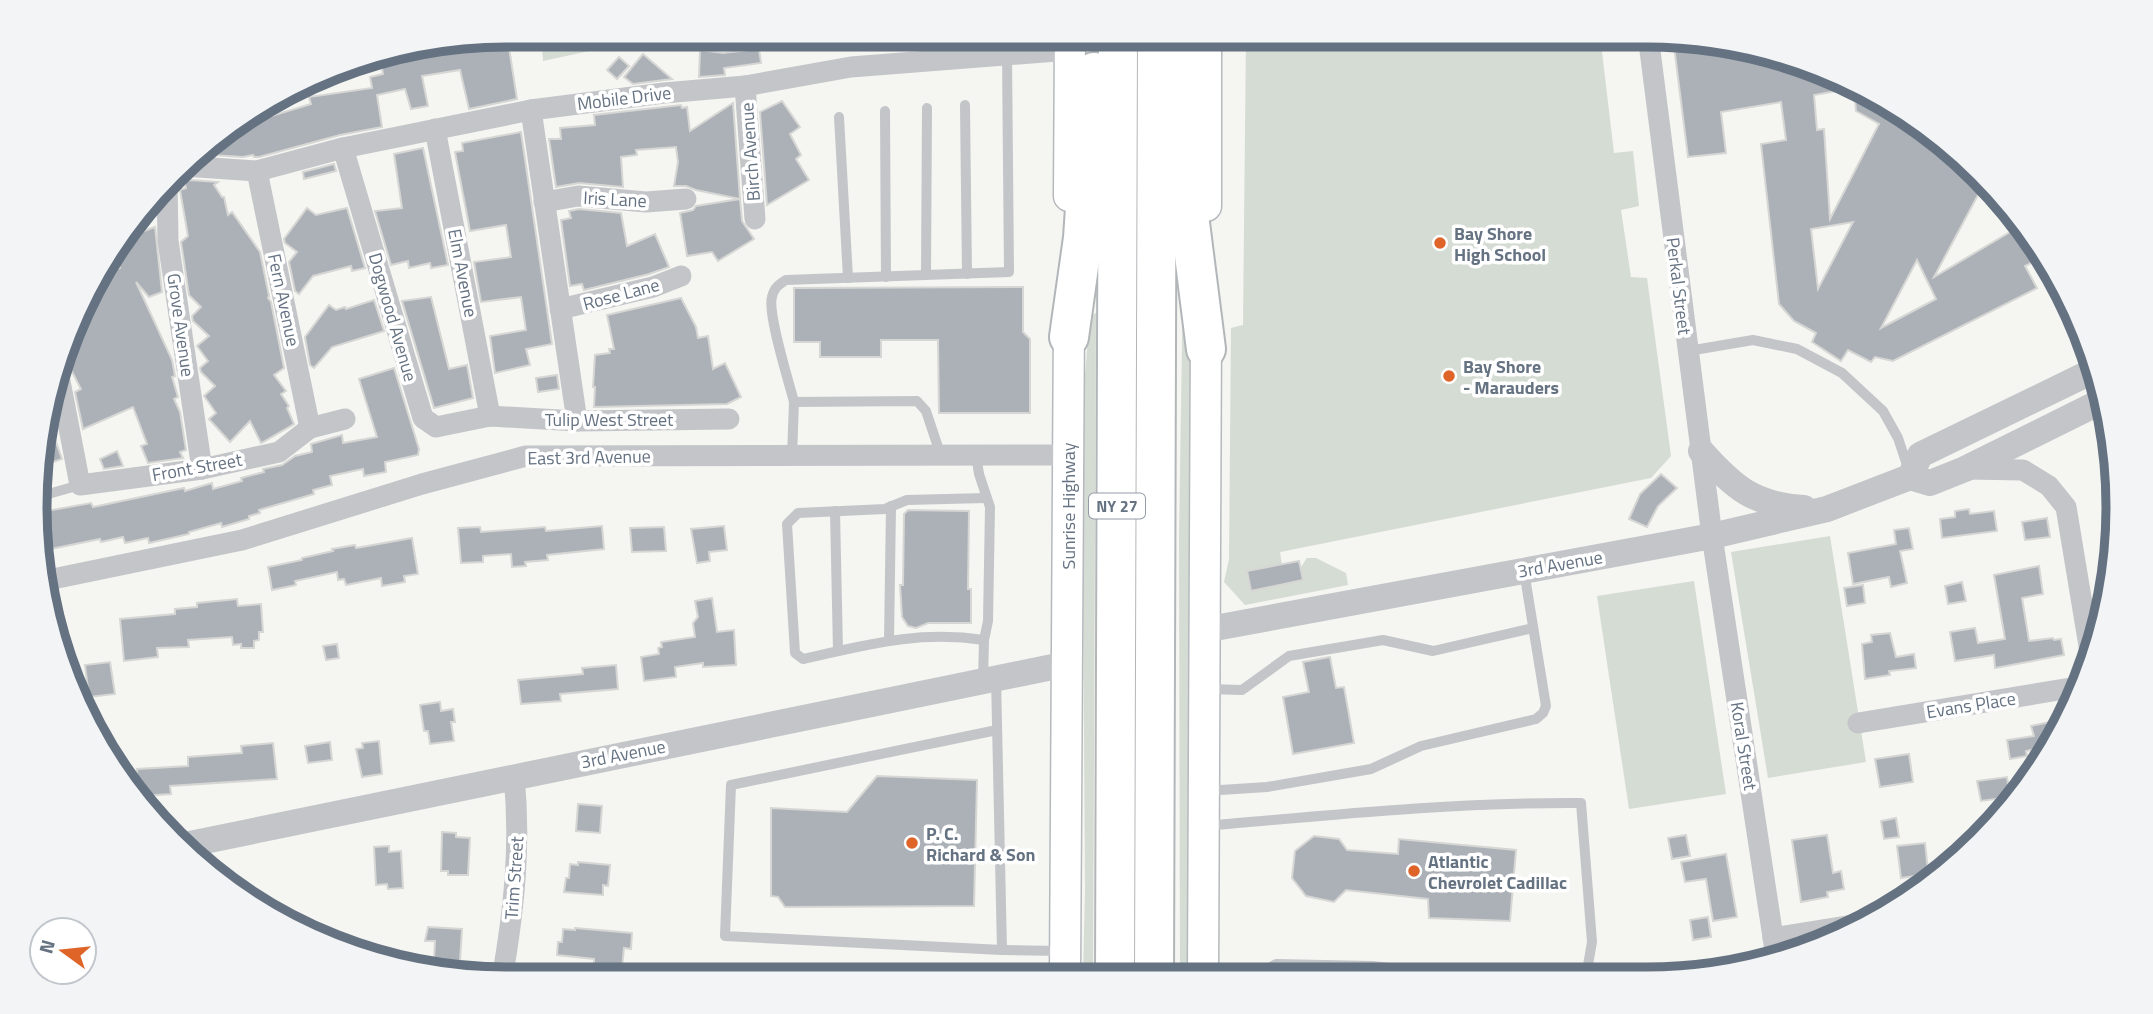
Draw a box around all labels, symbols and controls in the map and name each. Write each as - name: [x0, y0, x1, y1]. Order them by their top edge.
- street label: Mobile Drive: [575, 79, 673, 117]
- street label: Birch Avenue: [733, 102, 767, 202]
- street label: Iris Lane: [583, 184, 647, 214]
- place label: Bay Shore High School: [1454, 220, 1546, 268]
- street label: Elm Avenue: [441, 227, 485, 319]
- marker: Bay Shore High School: [1432, 235, 1448, 251]
- street label: Perkal Street: [1660, 236, 1698, 337]
- street label: Dogwood Avenue: [362, 249, 424, 385]
- street label: Fern Avenue: [261, 251, 307, 349]
- street label: Grove Avenue: [160, 271, 202, 379]
- street label: Rose Lane: [580, 271, 662, 317]
- place label: Bay Shore - Marauders: [1463, 353, 1559, 401]
- marker: Bay Shore - Marauders: [1441, 368, 1457, 384]
- street label: Tulip West Street: [545, 406, 674, 433]
- street label: East 3rd Avenue: [527, 442, 651, 472]
- street label: Sunrise Highway: [1055, 442, 1082, 569]
- street label: Front Street: [150, 446, 245, 488]
- road number: NY 27: [1089, 494, 1145, 519]
- street label: 3rd Avenue: [1515, 543, 1605, 585]
- street label: Evans Place: [1924, 685, 2018, 725]
- street label: Koral Street: [1724, 700, 1764, 793]
- street label: 3rd Avenue: [578, 733, 668, 775]
- place label: P. C. Richard & Son: [926, 820, 1035, 868]
- street label: Trim Street: [498, 835, 530, 921]
- marker: P. C. Richard & Son: [904, 835, 920, 851]
- place label: Atlantic Chevrolet Cadillac: [1428, 848, 1567, 896]
- marker: Atlantic Chevrolet Cadillac: [1406, 863, 1422, 879]
- north arrow: [28, 916, 98, 986]
- text: N: [30, 936, 62, 957]

